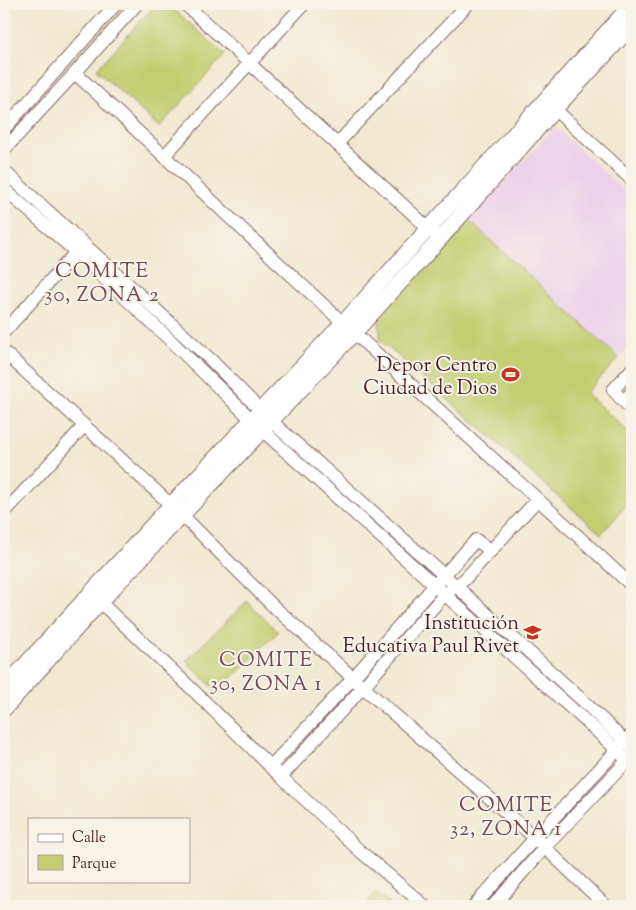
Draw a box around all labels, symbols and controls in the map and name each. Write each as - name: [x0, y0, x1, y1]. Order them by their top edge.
- district label: COMITE 30, ZONA 2: [44, 257, 160, 311]
- place label: Depor Centro Ciudad de Dios: [363, 352, 497, 404]
- sports icon: Depor Centro Ciudad de Dios: [501, 365, 521, 385]
- place label: Institución Educativa Paul Rivet: [343, 610, 519, 662]
- school or university icon: Institución Educativa Paul Rivet: [523, 623, 543, 643]
- district label: COMITE 30, ZONA 1: [209, 646, 323, 700]
- district label: COMITE 32, ZONA 1: [450, 791, 562, 845]
- legend: [28, 818, 190, 882]
- text: Calle: [72, 828, 106, 849]
- text: Parque: [72, 854, 116, 875]

